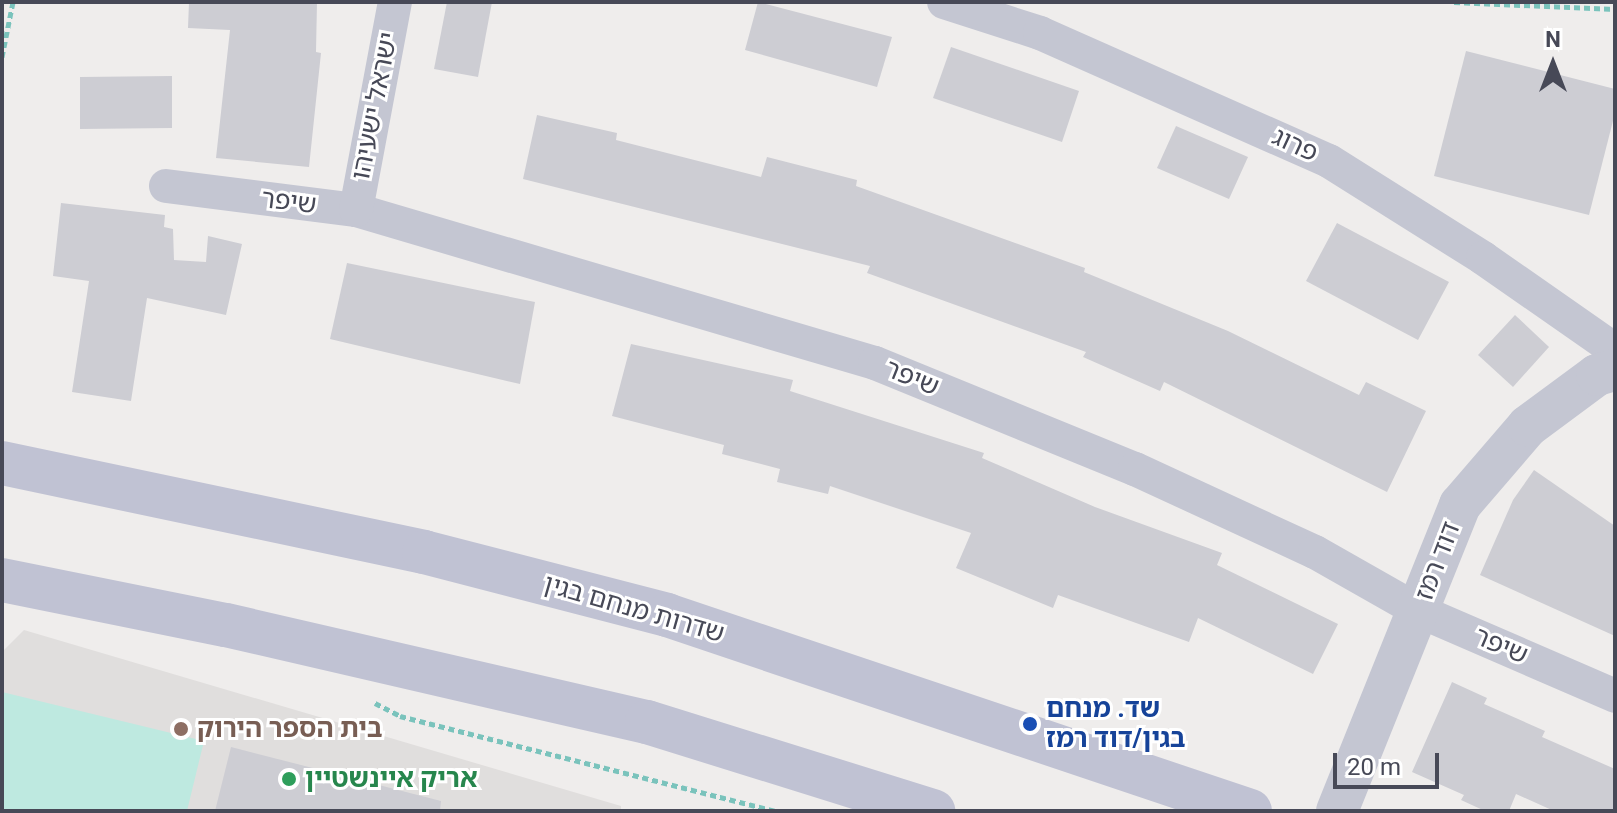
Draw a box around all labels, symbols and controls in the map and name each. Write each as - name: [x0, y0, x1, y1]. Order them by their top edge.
- north arrow: [1513, 24, 1593, 104]
- text: N: [1545, 27, 1561, 52]
- street label: ישראל ישעיהו: [345, 30, 405, 182]
- street label: פרוג: [1267, 121, 1323, 169]
- street label: שיפר: [260, 183, 318, 221]
- street label: שיפר: [881, 353, 943, 403]
- street label: דוד רמז: [1409, 517, 1467, 605]
- street label: שדרות מנחם בגין: [540, 568, 728, 650]
- street label: שיפר: [1469, 621, 1533, 671]
- place label: שד. מנחם בגין/דוד רמז: [1046, 693, 1186, 754]
- place label: בית הספר הירוק: [197, 713, 382, 745]
- marker: שד. מנחם בגין/דוד רמז: [1021, 715, 1039, 733]
- marker: בית הספר הירוק: [172, 720, 190, 738]
- scale bar: [1337, 737, 1443, 787]
- text: 20 m: [1347, 753, 1401, 781]
- place label: אריק איינשטיין: [305, 763, 478, 795]
- marker: אריק איינשטיין: [280, 770, 298, 788]

